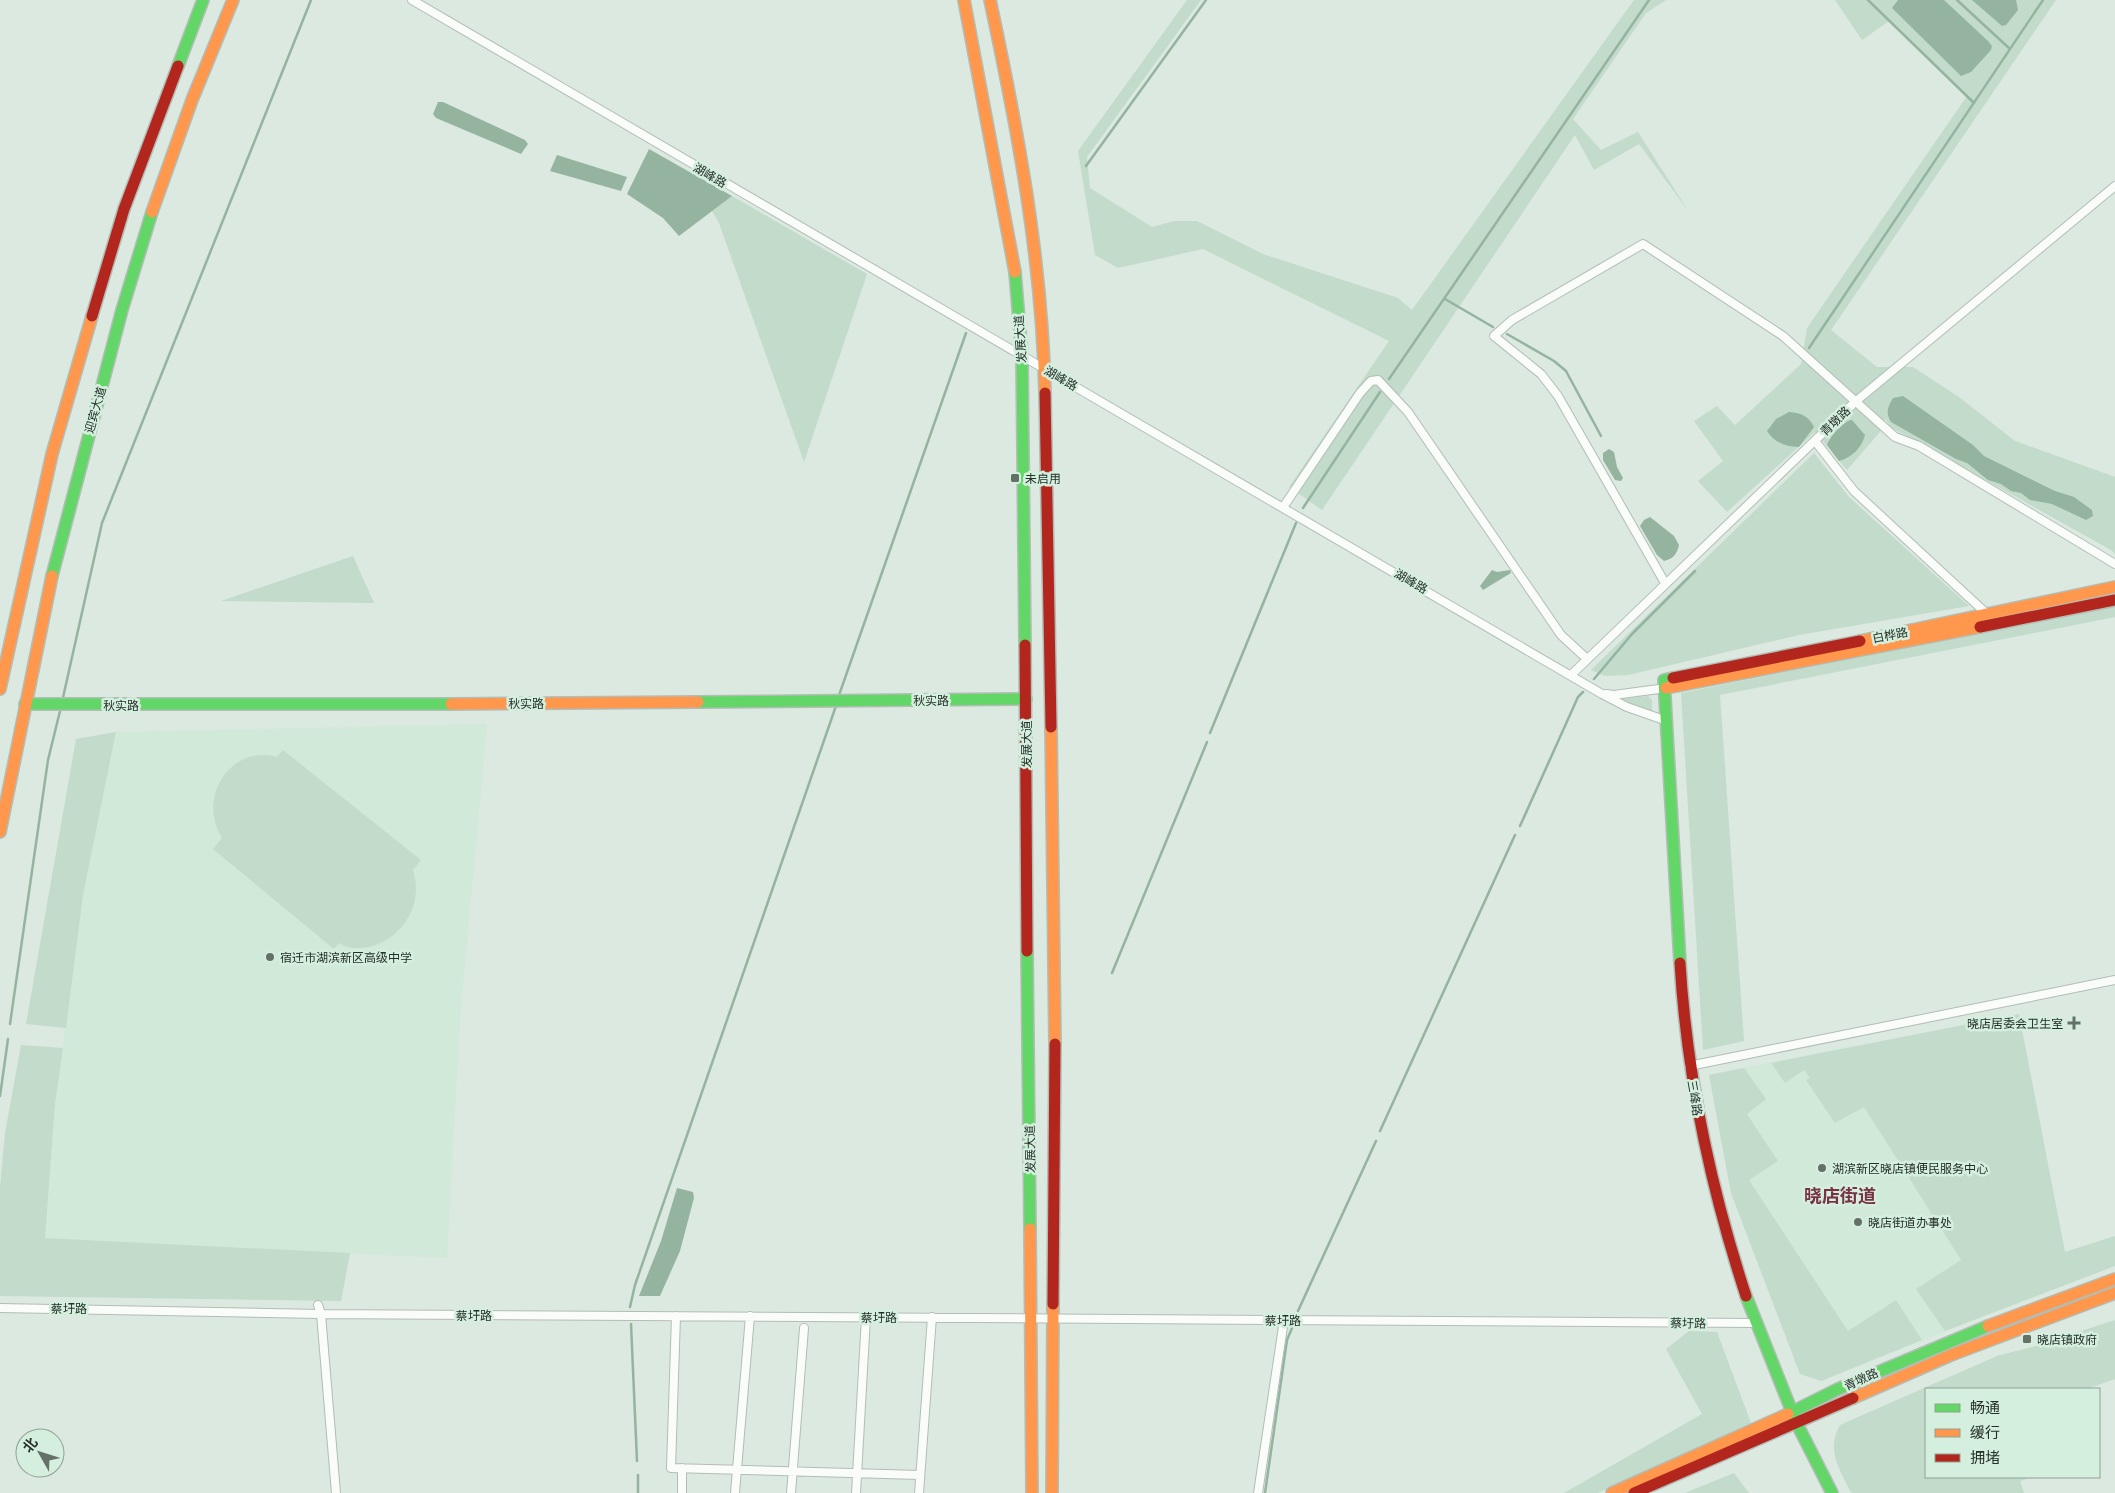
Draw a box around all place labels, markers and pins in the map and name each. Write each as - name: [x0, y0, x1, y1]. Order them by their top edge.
- place label: 未启用: [1025, 471, 1061, 486]
- marker: 未启用: [1009, 472, 1021, 484]
- place label: 宿迁市湖滨新区高级中学: [280, 950, 412, 965]
- marker: 宿迁市湖滨新区高级中学: [264, 951, 276, 963]
- place label: 晓店居委会卫生室: [1967, 1016, 2063, 1031]
- marker: 晓店居委会卫生室: [2067, 1016, 2081, 1030]
- place label: 湖滨新区晓店镇便民服务中心: [1832, 1161, 1988, 1176]
- marker: 湖滨新区晓店镇便民服务中心: [1816, 1162, 1828, 1174]
- place label: 晓店街道办事处: [1868, 1215, 1952, 1230]
- marker: 晓店街道办事处: [1852, 1216, 1864, 1228]
- place label: 晓店镇政府: [2037, 1332, 2097, 1347]
- marker: 晓店镇政府: [2021, 1333, 2033, 1345]

